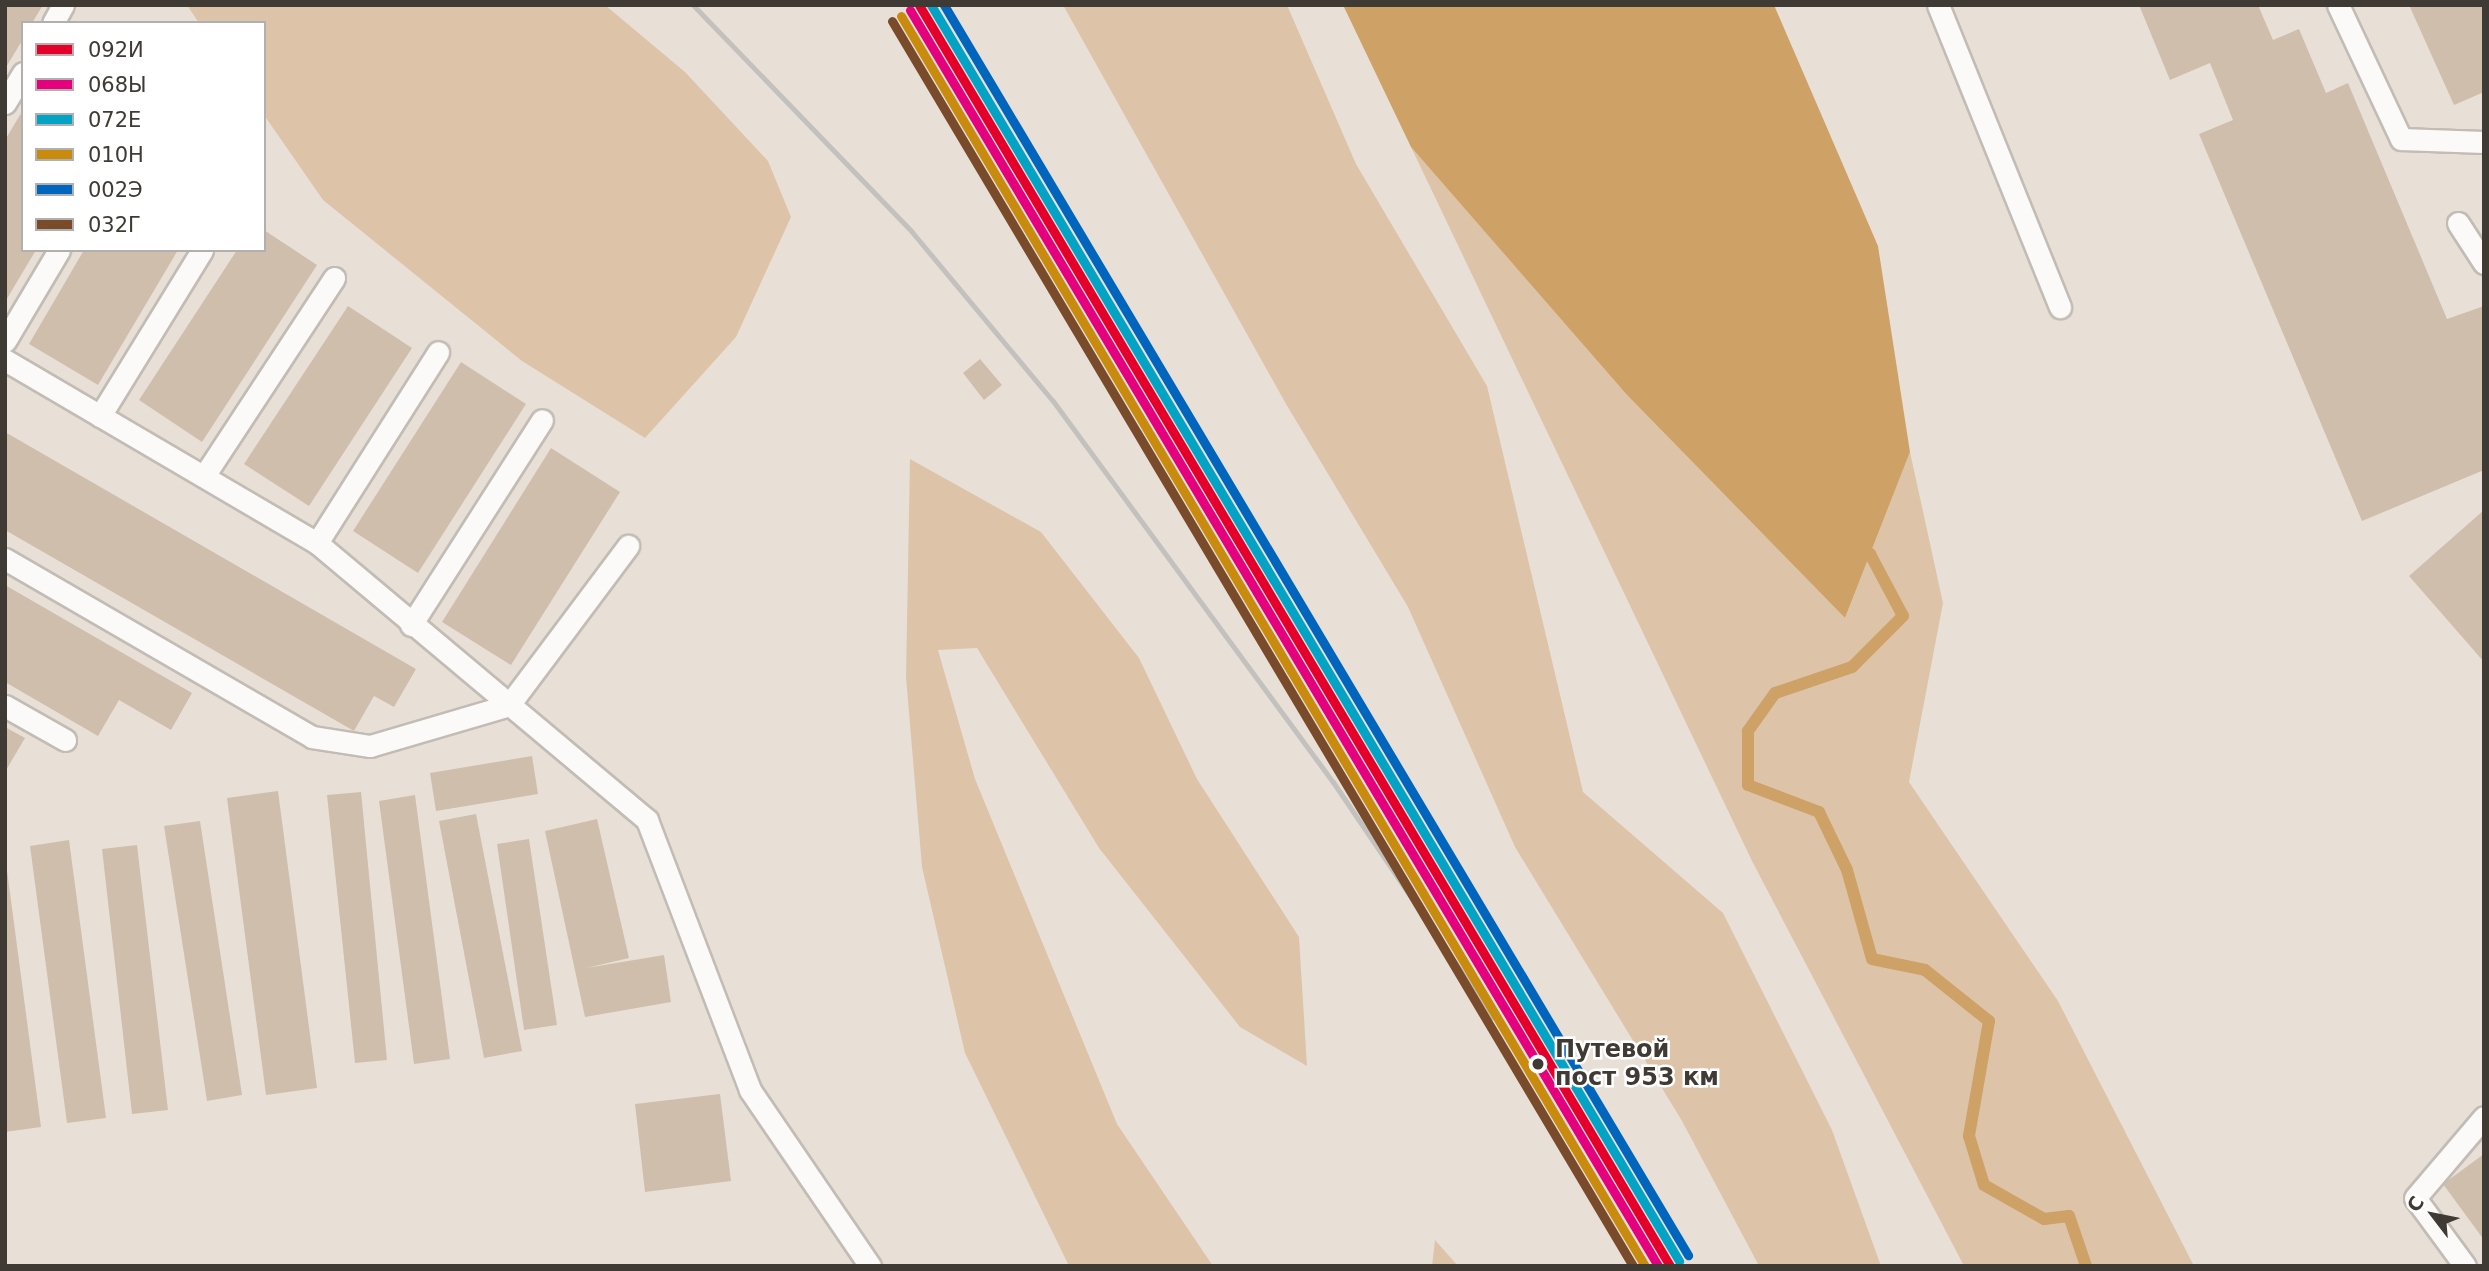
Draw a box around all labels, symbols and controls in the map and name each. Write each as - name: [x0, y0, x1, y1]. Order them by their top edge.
- legend: [21, 21, 266, 252]
- text: 092И: [88, 38, 144, 62]
- text: 068Ы: [88, 73, 147, 97]
- text: 072Е: [88, 108, 141, 132]
- text: 010Н: [88, 143, 144, 167]
- text: 002Э: [88, 178, 143, 202]
- text: 032Г: [88, 213, 141, 237]
- place label: Путевой пост 953 км: [1555, 1036, 1719, 1092]
- marker: Путевой пост 953 км: [1527, 1053, 1549, 1075]
- north arrow: [2398, 1180, 2468, 1250]
- text: С: [2402, 1192, 2428, 1216]

